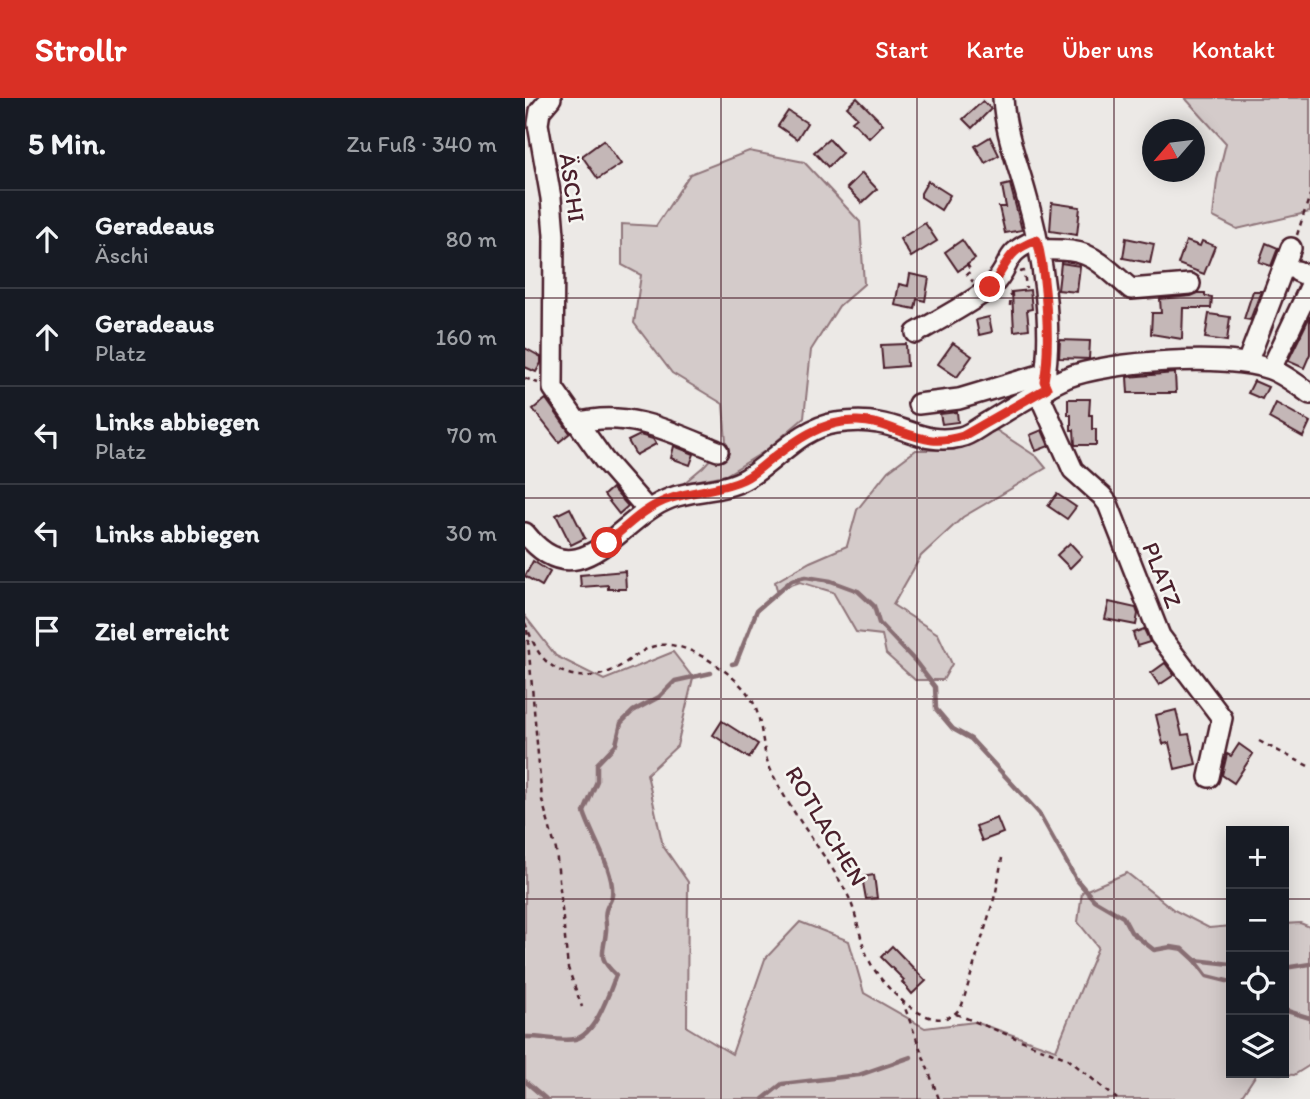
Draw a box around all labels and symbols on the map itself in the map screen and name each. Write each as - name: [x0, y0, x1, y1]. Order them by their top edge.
- north arrow: [1142, 119, 1205, 182]
- street label: ÄSCHI: [553, 151, 592, 225]
- route end: [974, 271, 1005, 302]
- route start: [591, 527, 622, 558]
- street label: PLATZ: [1136, 538, 1189, 612]
- street label: ROTLACHEN: [779, 761, 873, 891]

